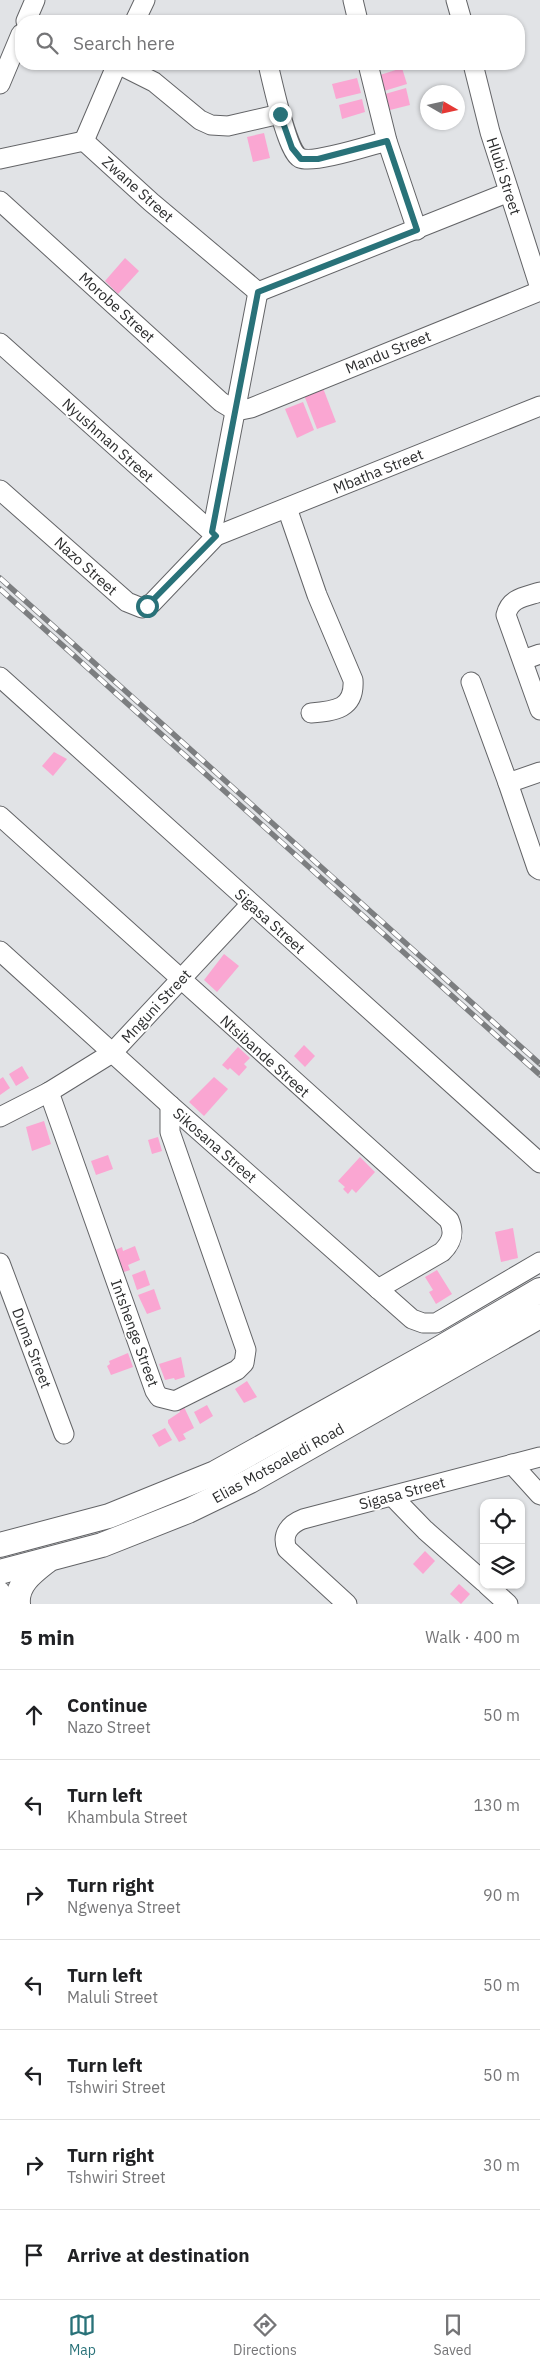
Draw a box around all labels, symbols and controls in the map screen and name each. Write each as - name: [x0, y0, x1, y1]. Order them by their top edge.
- search box: [15, 15, 525, 70]
- icon: search: [33, 29, 61, 57]
- text: Search here: [73, 31, 175, 55]
- north arrow: [420, 85, 465, 130]
- route end: [269, 103, 292, 126]
- street label: Hlubi Street: [483, 135, 525, 217]
- street label: Zwane Street: [98, 152, 178, 226]
- street label: Morobe Street: [75, 268, 159, 346]
- street label: Mandu Street: [342, 326, 434, 378]
- street label: Nyushman Street: [58, 394, 158, 486]
- street label: Mbatha Street: [330, 444, 426, 498]
- street label: Nazo Street: [50, 533, 122, 599]
- route start: [136, 595, 159, 618]
- street label: Sigasa Street: [231, 884, 309, 958]
- street label: Mnguni Street: [117, 965, 195, 1047]
- street label: Ntsibande Street: [216, 1011, 314, 1101]
- street label: Sikosana Street: [169, 1103, 261, 1187]
- street label: Intshenge Street: [107, 1277, 163, 1389]
- street label: Duma Street: [8, 1305, 56, 1391]
- street label: Elias Motsoaledi Road: [209, 1419, 347, 1507]
- street label: Sigasa Street: [357, 1472, 447, 1514]
- map controls: [480, 1499, 525, 1589]
- button: locate: [480, 1499, 525, 1544]
- button: layers: [480, 1544, 525, 1589]
- text: 5 min: [20, 1623, 75, 1651]
- text: Walk · 400 m: [425, 1627, 520, 1647]
- text: Continue: [67, 1693, 147, 1717]
- icon: ahead: [20, 1701, 48, 1729]
- text: 50 m: [483, 1705, 520, 1725]
- text: Nazo Street: [67, 1717, 151, 1737]
- text: Turn left: [67, 1783, 143, 1807]
- icon: left: [20, 1791, 48, 1819]
- text: 130 m: [473, 1795, 520, 1815]
- text: Khambula Street: [67, 1807, 188, 1827]
- text: Turn right: [67, 1873, 154, 1897]
- icon: right: [20, 1881, 48, 1909]
- text: 90 m: [483, 1885, 520, 1905]
- text: Ngwenya Street: [67, 1897, 181, 1917]
- text: Turn left: [67, 1963, 143, 1987]
- icon: left: [20, 1971, 48, 1999]
- text: 50 m: [483, 1975, 520, 1995]
- text: Maluli Street: [67, 1987, 158, 2007]
- text: Turn left: [67, 2053, 143, 2077]
- icon: left: [20, 2061, 48, 2089]
- text: 50 m: [483, 2065, 520, 2085]
- text: Tshwiri Street: [67, 2077, 166, 2097]
- text: Turn right: [67, 2143, 154, 2167]
- icon: right: [20, 2151, 48, 2179]
- text: 30 m: [483, 2155, 520, 2175]
- text: Tshwiri Street: [67, 2167, 166, 2187]
- icon: arrive: [20, 2241, 48, 2269]
- text: Arrive at destination: [67, 2243, 250, 2267]
- tab: Map: [68, 2311, 96, 2359]
- tab: Directions: [233, 2311, 297, 2359]
- tab: Saved: [434, 2311, 472, 2359]

